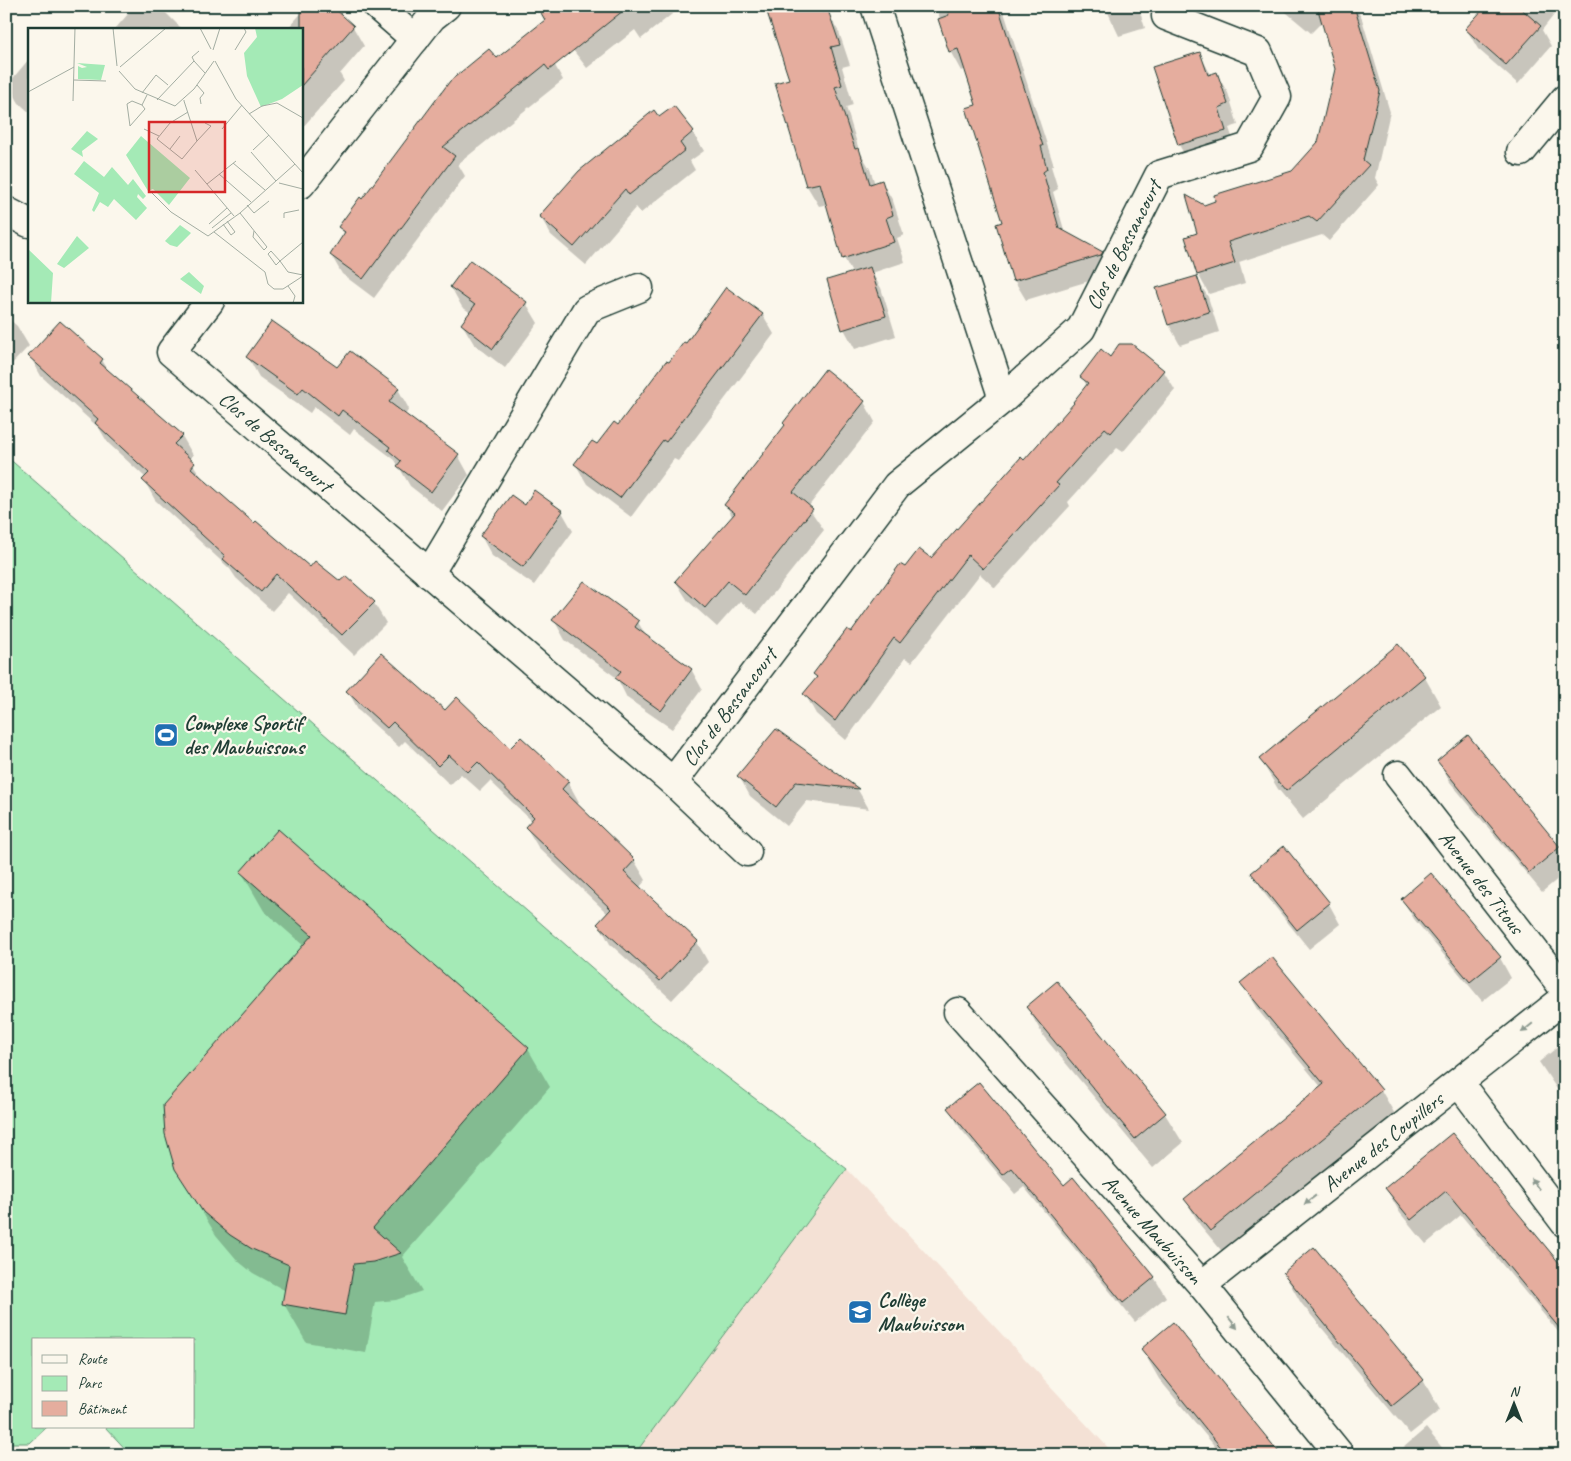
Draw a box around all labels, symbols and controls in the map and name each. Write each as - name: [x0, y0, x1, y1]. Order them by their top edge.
- inset map: [28, 28, 302, 302]
- street label: Clos de Bessancourt: [1080, 173, 1168, 314]
- street label: Clos de Bessancourt: [214, 386, 340, 499]
- street label: Clos de Bessancourt: [677, 640, 784, 771]
- place label: Complexe Sportif des Maubuissons: [184, 710, 307, 760]
- sports icon: Complexe Sportif des Maubuissons: [153, 722, 179, 748]
- street label: Avenue des Titous: [1433, 826, 1531, 941]
- one-way arrow: [1521, 1023, 1534, 1034]
- street label: Avenue des Coupillers: [1318, 1085, 1450, 1197]
- street label: Avenue Maubuisson: [1097, 1170, 1208, 1290]
- one-way arrow: [1530, 1178, 1541, 1191]
- one-way arrow: [1304, 1195, 1317, 1205]
- place label: Collège Maubuisson: [878, 1287, 965, 1337]
- school or university icon: Collège Maubuisson: [847, 1299, 873, 1325]
- one-way arrow: [1227, 1316, 1238, 1329]
- legend: [32, 1338, 195, 1428]
- text: Route: [78, 1350, 108, 1369]
- text: Parc: [78, 1374, 102, 1393]
- north arrow: [1488, 1378, 1538, 1428]
- text: N: [1510, 1383, 1521, 1400]
- text: Bâtiment: [78, 1400, 128, 1419]

